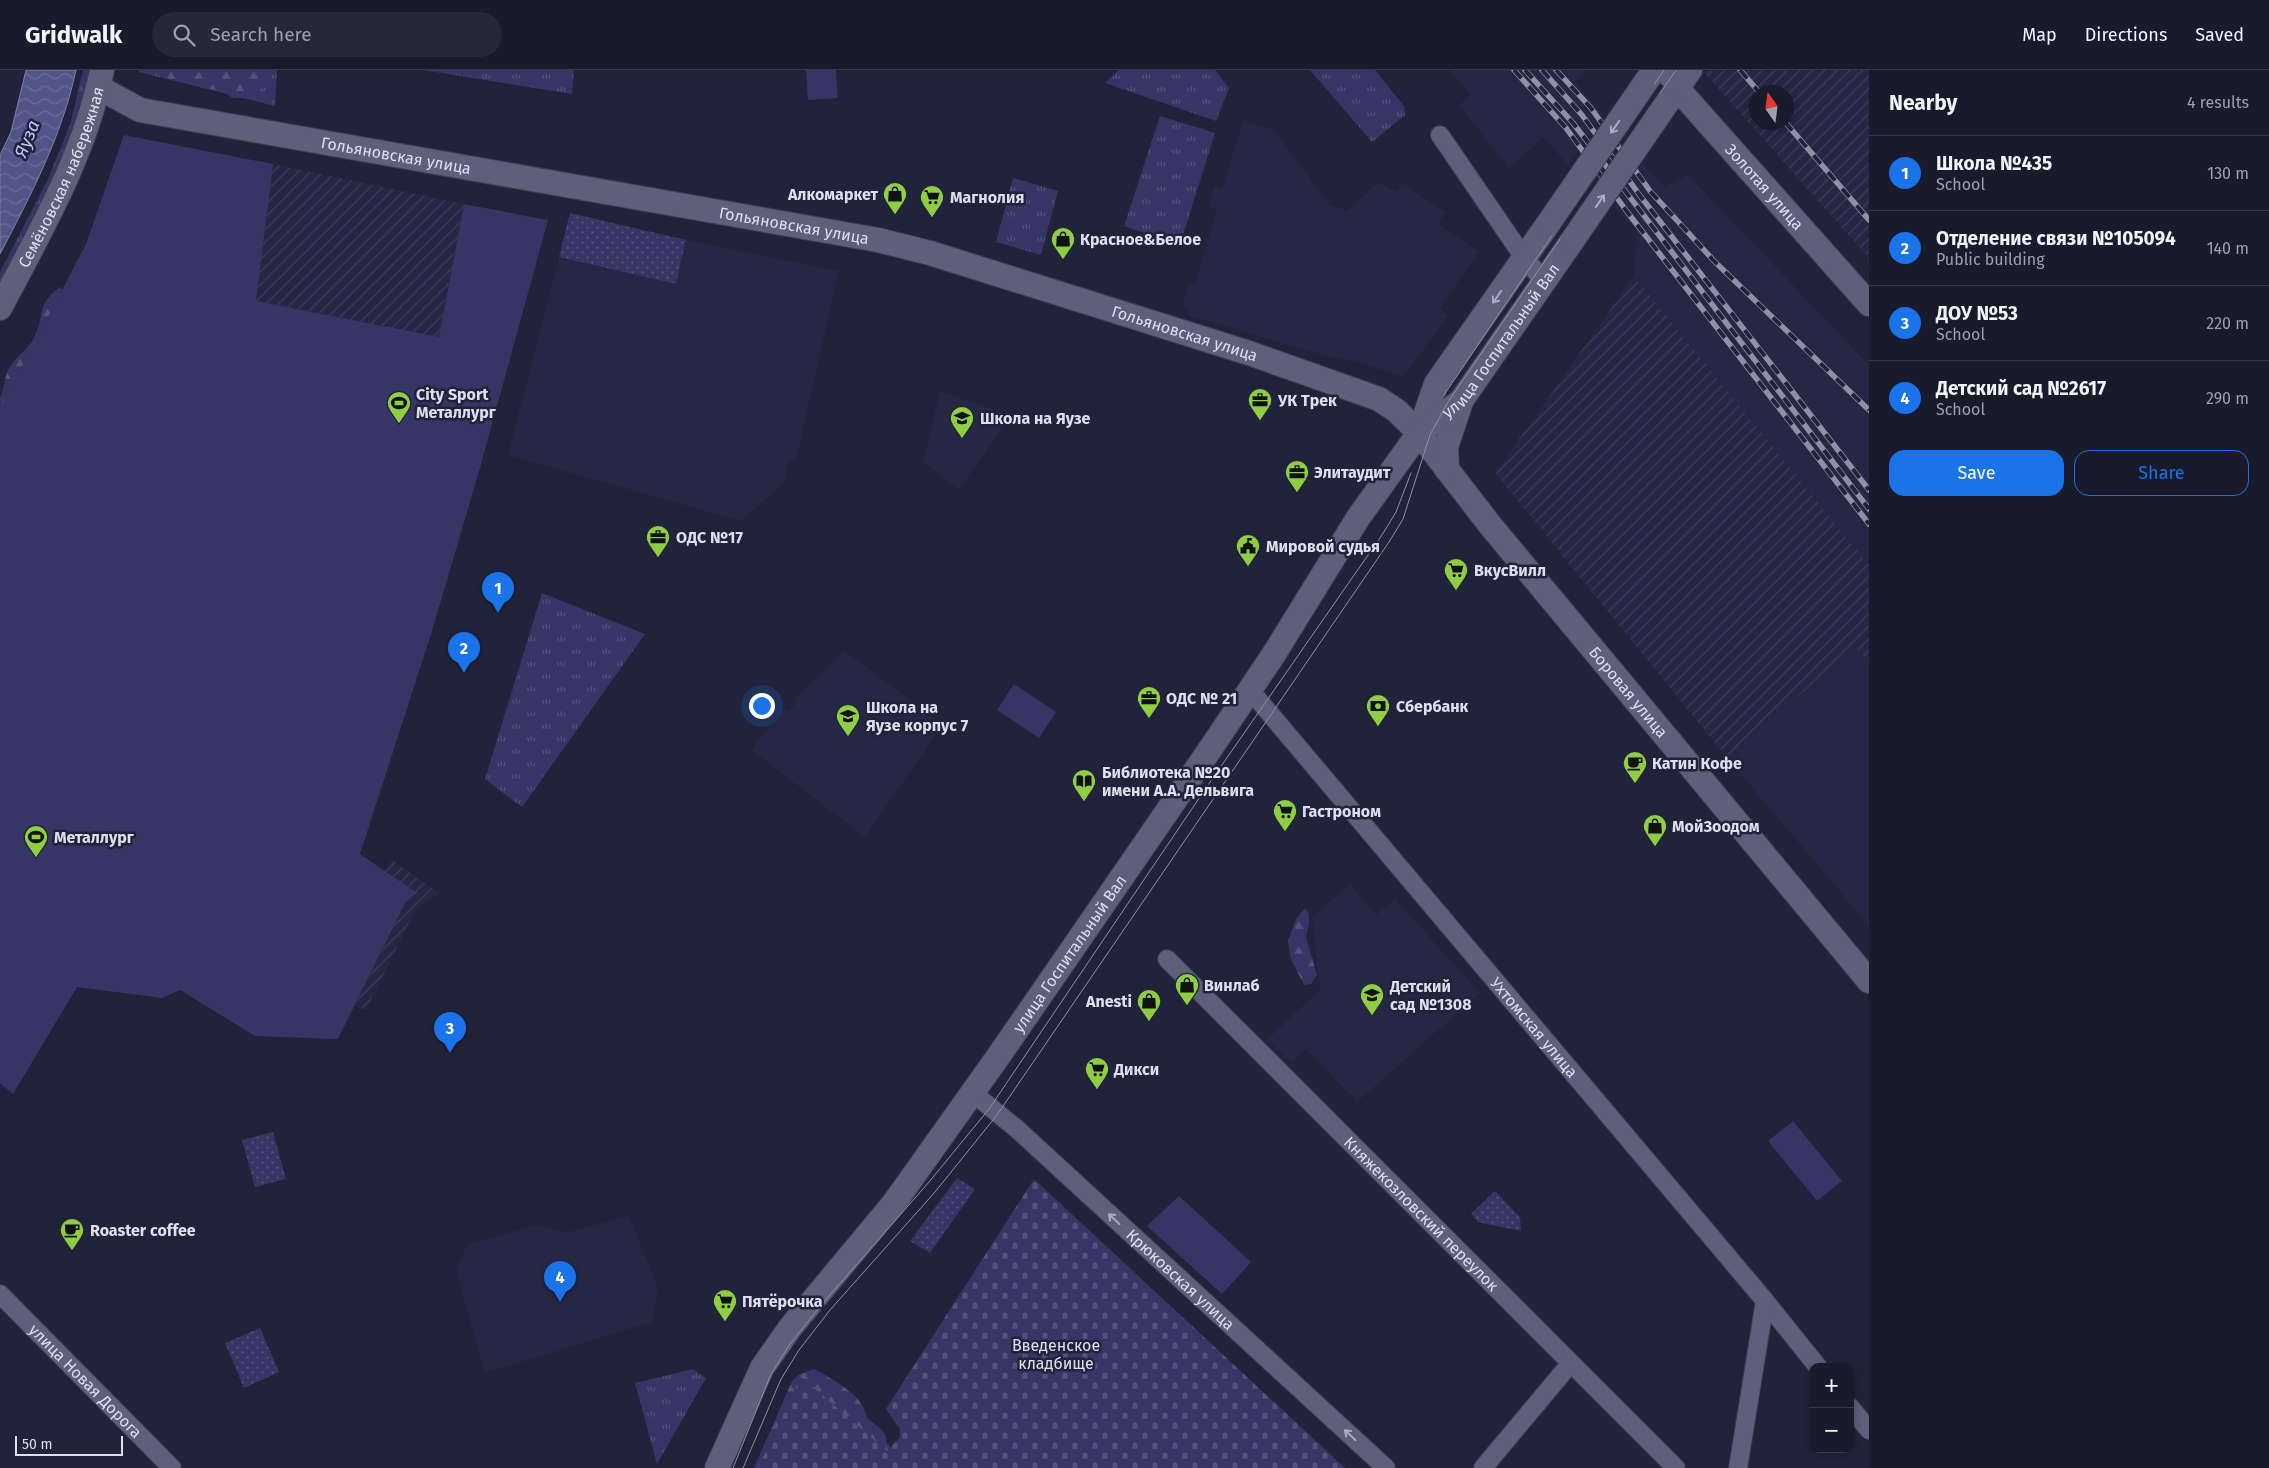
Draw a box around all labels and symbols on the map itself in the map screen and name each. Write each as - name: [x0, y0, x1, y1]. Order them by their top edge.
- street label: Семёновская набережная: [14, 85, 107, 271]
- north arrow: [1749, 85, 1794, 130]
- water label: Яуза: [9, 117, 44, 162]
- one-way arrow: [1610, 119, 1620, 133]
- street label: Гольяновская улица: [320, 133, 473, 178]
- street label: Золотая улица: [1721, 140, 1808, 234]
- shop icon: Алкомаркет: [882, 181, 908, 215]
- supermarket icon: Магнолия: [919, 184, 945, 218]
- place label: Алкомаркет: [787, 185, 878, 204]
- place label: Магнолия: [950, 188, 1024, 207]
- one-way arrow: [1595, 194, 1605, 208]
- street label: Гольяновская улица: [718, 203, 871, 248]
- shop icon: Красное&Белое: [1050, 226, 1076, 260]
- place label: Красное&Белое: [1080, 230, 1201, 249]
- street label: улица Госпитальный Вал: [1438, 260, 1563, 422]
- one-way arrow: [1492, 290, 1502, 304]
- street label: Гольяновская улица: [1110, 301, 1260, 365]
- place label: City Sport Металлург: [416, 385, 497, 422]
- office icon: УК Трек: [1247, 387, 1273, 421]
- sports icon: City Sport Металлург: [386, 390, 412, 424]
- place label: УК Трек: [1277, 391, 1337, 410]
- school or university icon: Школа на Яузе: [949, 405, 975, 439]
- place label: Школа на Яузе: [980, 409, 1091, 428]
- office icon: Элитаудит: [1284, 459, 1310, 493]
- place label: Элитаудит: [1314, 463, 1391, 482]
- office icon: ОДС №17: [645, 524, 671, 558]
- place label: ОДС №17: [676, 528, 744, 547]
- public building icon: Мировой судья: [1235, 533, 1261, 567]
- place label: Мировой судья: [1266, 537, 1380, 556]
- supermarket icon: ВкусВилл: [1443, 557, 1469, 591]
- place label: ВкусВилл: [1474, 561, 1546, 580]
- pin: 1: [482, 572, 514, 613]
- pin: 2: [448, 632, 480, 673]
- street label: Боровая улица: [1585, 642, 1672, 741]
- office icon: ОДС № 21: [1136, 685, 1162, 719]
- place label: ОДС № 21: [1166, 689, 1237, 708]
- your location: [749, 693, 775, 719]
- bank icon: Сбербанк: [1365, 693, 1391, 727]
- place label: Сбербанк: [1396, 697, 1469, 716]
- place label: Школа на Яузе корпус 7: [866, 698, 969, 735]
- school or university icon: Школа на Яузе корпус 7: [835, 703, 861, 737]
- cafe icon: Катин Кофе: [1622, 750, 1648, 784]
- place label: Катин Кофе: [1652, 754, 1742, 773]
- place label: Библиотека №20 имени А.А. Дельвига: [1102, 763, 1254, 800]
- library icon: Библиотека №20 имени А.А. Дельвига: [1071, 768, 1097, 802]
- supermarket icon: Гастроном: [1272, 798, 1298, 832]
- place label: Гастроном: [1302, 802, 1381, 821]
- shop icon: МойЗоодом: [1642, 813, 1668, 847]
- place label: МойЗоодом: [1672, 817, 1760, 836]
- sports icon: Металлург: [23, 824, 49, 858]
- place label: Металлург: [54, 828, 135, 847]
- street label: улица Госпитальный Вал: [1008, 871, 1130, 1036]
- shop icon: Винлаб: [1174, 972, 1200, 1006]
- street label: Ухтомская улица: [1487, 973, 1582, 1081]
- place label: Винлаб: [1204, 976, 1260, 995]
- place label: Детский сад №1308: [1389, 977, 1471, 1014]
- school or university icon: Детский сад №1308: [1359, 982, 1385, 1016]
- shop icon: Anesti: [1136, 988, 1162, 1022]
- place label: Anesti: [1085, 992, 1132, 1011]
- pin: 3: [434, 1012, 466, 1053]
- supermarket icon: Дикси: [1084, 1056, 1110, 1090]
- place label: Дикси: [1113, 1060, 1159, 1079]
- street label: Княжекозловский переулок: [1340, 1132, 1503, 1295]
- one-way arrow: [1108, 1213, 1121, 1225]
- cafe icon: Roaster coffee: [59, 1217, 85, 1251]
- place label: Roaster coffee: [90, 1221, 196, 1240]
- street label: Крюковская улица: [1123, 1225, 1239, 1334]
- pin: 4: [544, 1261, 576, 1302]
- supermarket icon: Пятёрочка: [712, 1288, 738, 1322]
- place label: Пятёрочка: [742, 1292, 823, 1311]
- street label: улица Новая Дорога: [25, 1320, 146, 1442]
- park label: Введенское кладбище: [1012, 1336, 1100, 1373]
- one-way arrow: [1344, 1429, 1357, 1441]
- scale bar: [15, 1433, 122, 1456]

